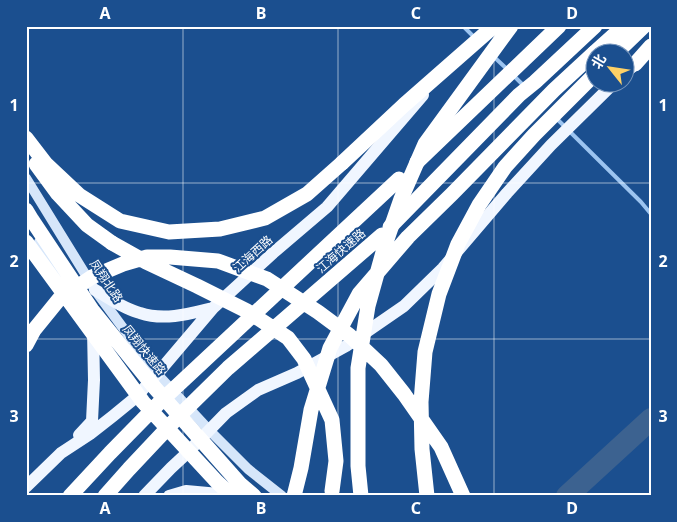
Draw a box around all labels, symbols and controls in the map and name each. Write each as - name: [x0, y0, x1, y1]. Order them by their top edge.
- text: A: [99, 2, 111, 24]
- text: B: [256, 2, 266, 24]
- text: C: [411, 2, 421, 24]
- text: D: [566, 2, 578, 24]
- north arrow: [584, 42, 634, 92]
- text: 北: [587, 50, 610, 72]
- text: 1: [9, 94, 19, 116]
- text: 1: [658, 94, 668, 116]
- street label: 江海快速路: [312, 225, 369, 277]
- street label: 江海西路: [229, 231, 276, 276]
- text: 2: [9, 250, 19, 272]
- text: 2: [658, 250, 668, 272]
- street label: 凤翔北路: [86, 256, 127, 305]
- street label: 凤翔快速路: [119, 321, 170, 378]
- text: 3: [9, 405, 19, 427]
- text: 3: [658, 405, 668, 427]
- text: A: [99, 497, 111, 519]
- text: B: [256, 497, 266, 519]
- text: C: [411, 497, 421, 519]
- text: D: [566, 497, 578, 519]

